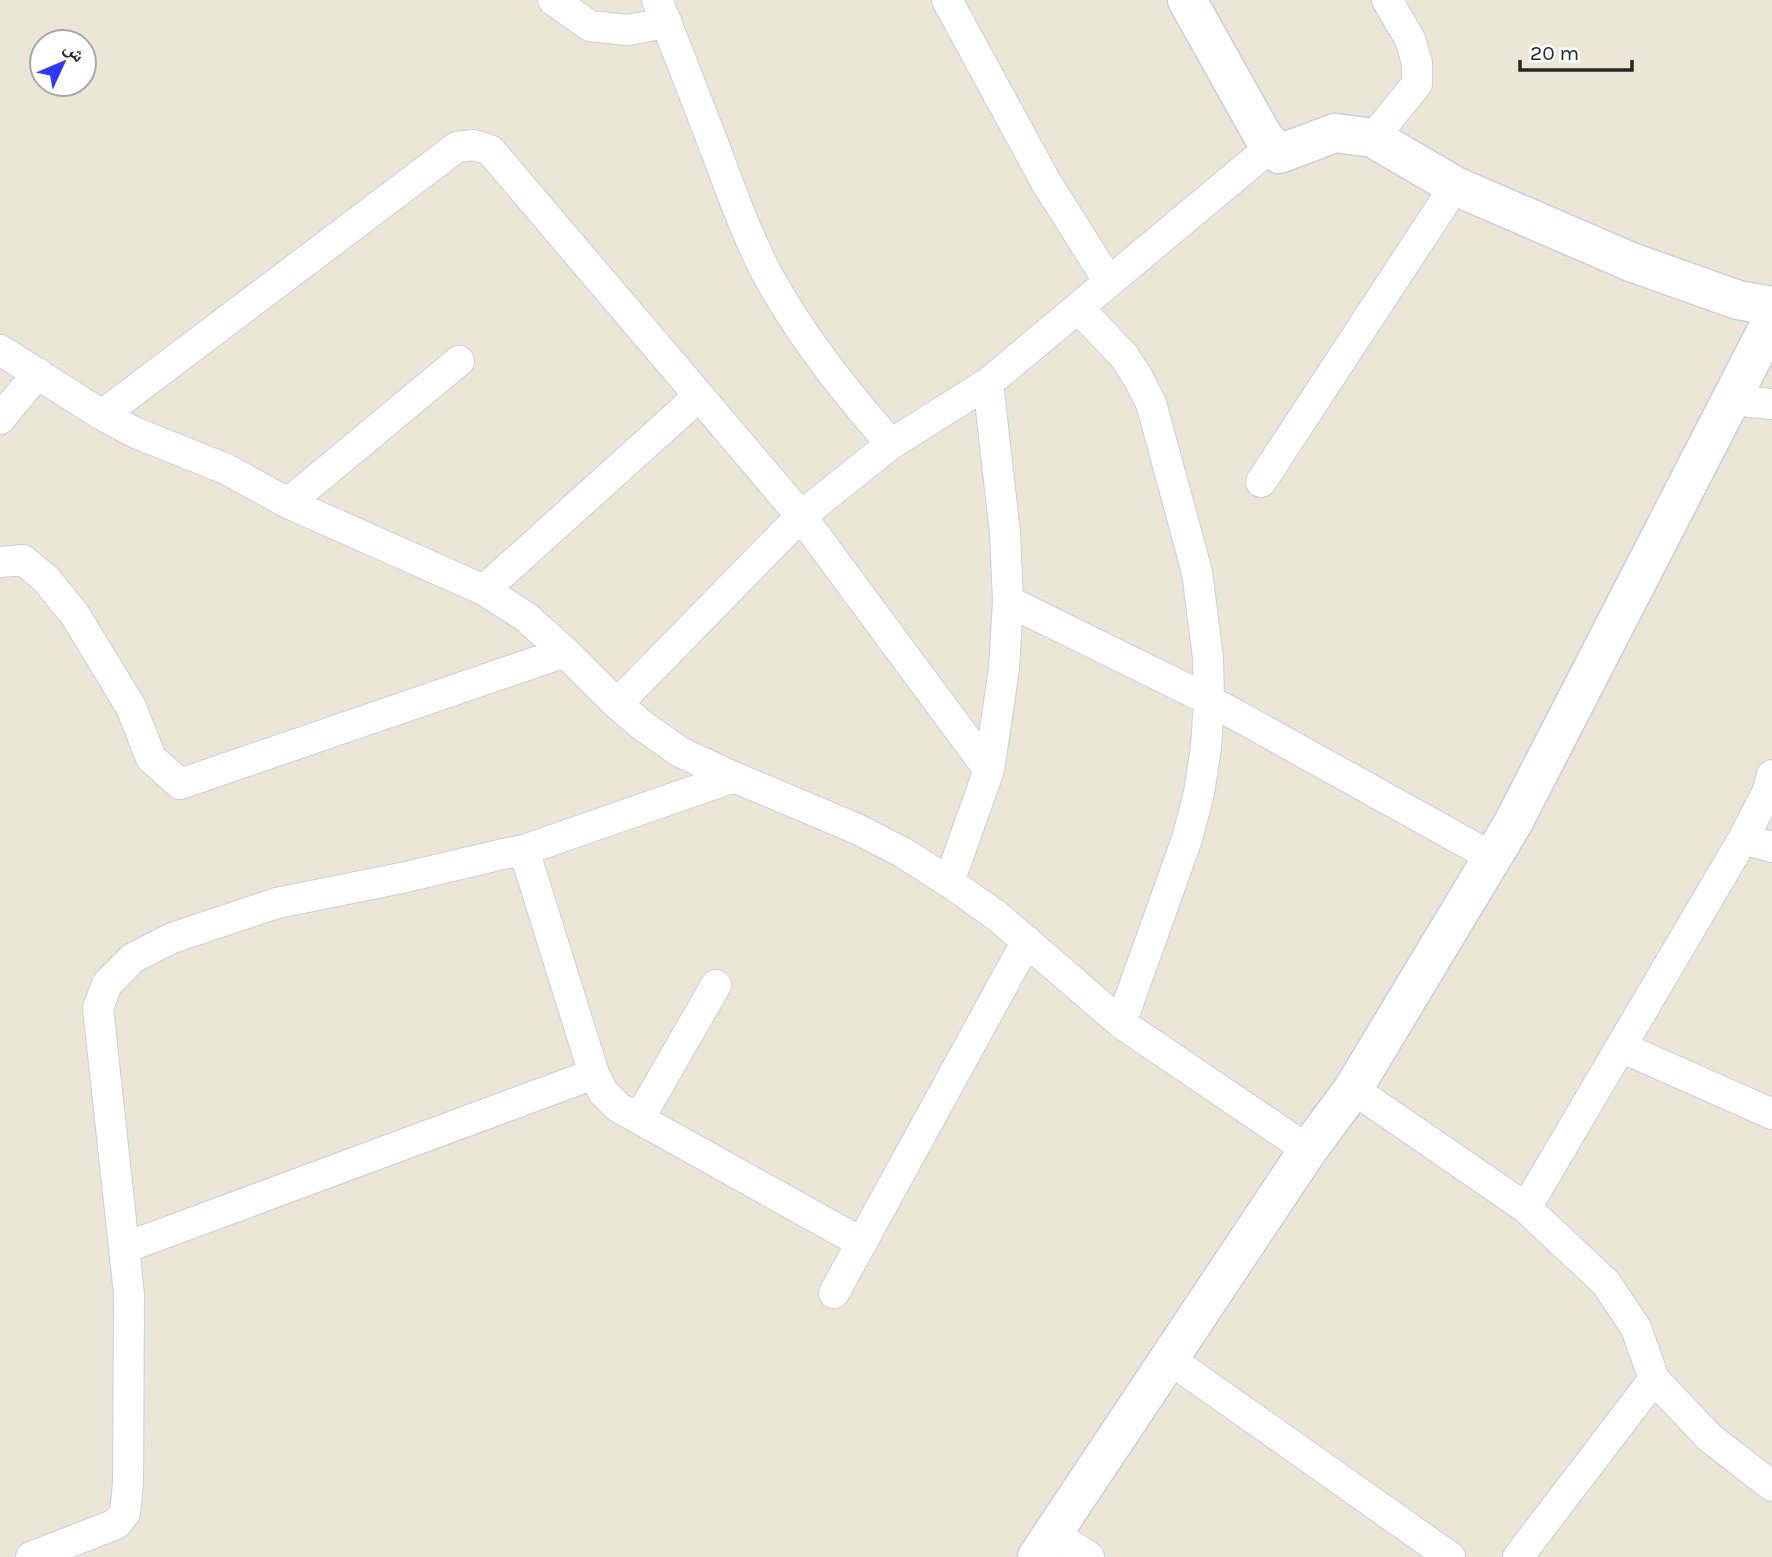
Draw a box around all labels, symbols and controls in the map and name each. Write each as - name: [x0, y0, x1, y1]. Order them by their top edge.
- north arrow: [28, 28, 98, 98]
- scale bar: [1520, 28, 1632, 72]
- text: ش: [60, 37, 89, 67]
- text: 20 m: [1530, 41, 1579, 65]

